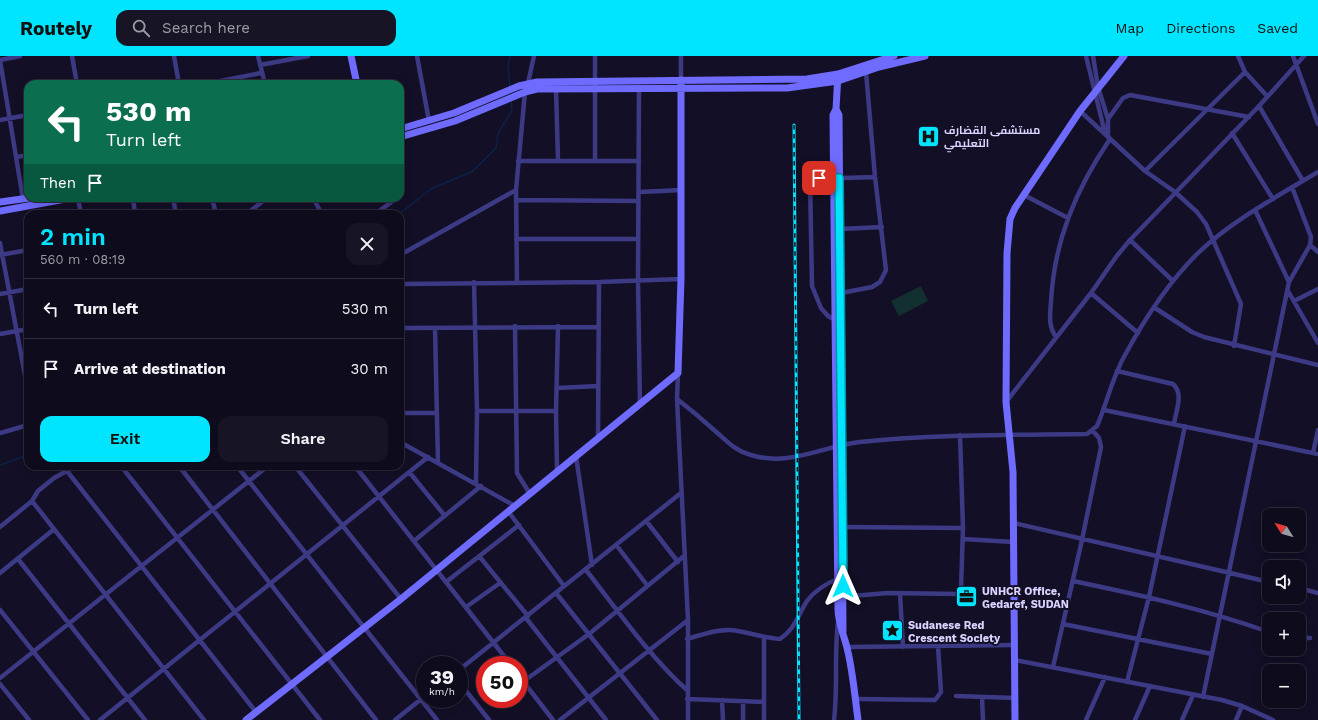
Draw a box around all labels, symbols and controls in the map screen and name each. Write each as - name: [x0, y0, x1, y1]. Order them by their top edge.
- search box: [116, 10, 396, 46]
- text: Routely: [20, 17, 92, 40]
- icon: search: [130, 17, 152, 39]
- text: Search here: [162, 19, 250, 37]
- text: Map: [1116, 20, 1144, 36]
- text: Directions: [1166, 20, 1235, 36]
- text: Saved: [1257, 20, 1298, 36]
- text: 530 m: [106, 95, 191, 128]
- icon: left: [40, 96, 92, 148]
- hospital icon: مستشفى القضارف التعليمي: [915, 123, 941, 149]
- place label: مستشفى القضارف التعليمي: [944, 124, 1040, 153]
- text: Turn left: [106, 129, 181, 150]
- pin: [802, 161, 836, 195]
- icon: arrive: [808, 167, 830, 189]
- icon: arrive: [84, 172, 106, 194]
- text: Then: [40, 174, 76, 192]
- text: 2 min: [40, 223, 106, 251]
- button: close: [346, 223, 388, 265]
- text: 560 m · 08:19: [40, 252, 125, 267]
- icon: left: [40, 298, 62, 320]
- text: Turn left: [74, 300, 138, 318]
- text: 530 m: [342, 300, 388, 318]
- icon: arrive: [40, 358, 62, 380]
- text: Arrive at destination: [74, 360, 226, 378]
- text: 30 m: [351, 360, 388, 378]
- button: Exit: [40, 416, 210, 462]
- button: Share: [218, 416, 388, 462]
- north arrow: [1262, 508, 1306, 552]
- map controls: [1262, 508, 1306, 708]
- button: sound: [1262, 560, 1306, 604]
- position arrow: [822, 565, 864, 607]
- office icon: UNHCR Office, Gedaref, SUDAN: [953, 584, 979, 610]
- place label: UNHCR Office, Gedaref, SUDAN: [982, 585, 1069, 611]
- button: +: [1262, 612, 1306, 656]
- place icon: Sudanese Red Crescent Society: [880, 618, 906, 644]
- place label: Sudanese Red Crescent Society: [908, 619, 1001, 645]
- speed limit sign: 50: [476, 656, 528, 708]
- button: −: [1262, 664, 1306, 708]
- text: 39: [430, 665, 454, 689]
- text: km/h: [429, 686, 455, 697]

